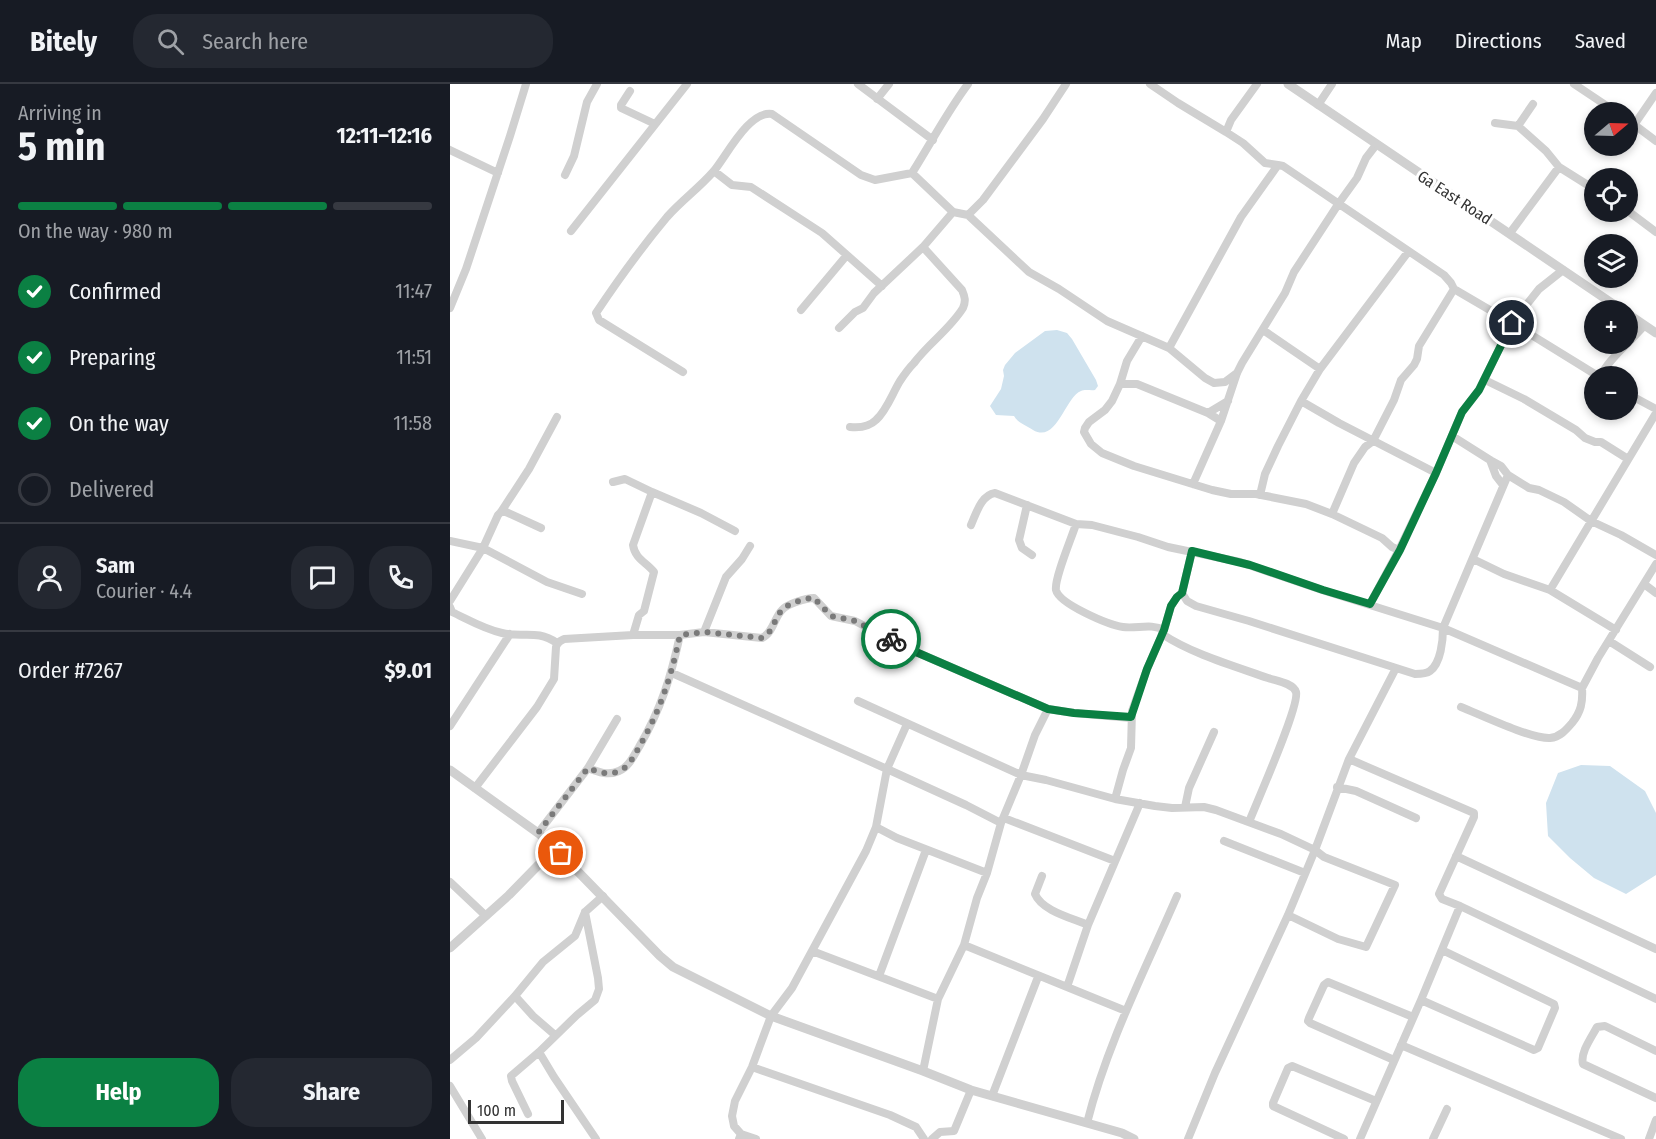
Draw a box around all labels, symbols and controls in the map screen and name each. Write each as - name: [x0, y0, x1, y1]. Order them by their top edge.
- search box: [133, 14, 553, 68]
- text: Bitely: [30, 25, 97, 58]
- icon: search: [154, 25, 187, 58]
- text: Search here: [202, 28, 308, 55]
- text: Map: [1385, 28, 1422, 54]
- text: Directions: [1455, 28, 1542, 54]
- text: Saved: [1575, 28, 1626, 54]
- text: Arriving in: [18, 101, 102, 125]
- north arrow: [1584, 102, 1638, 156]
- map controls: [1584, 102, 1638, 420]
- text: 12:11–12:16: [336, 122, 432, 149]
- text: 5 min: [18, 124, 106, 170]
- street label: Ga East Road: [1414, 166, 1495, 228]
- button: locate: [1584, 168, 1638, 222]
- text: On the way · 980 m: [18, 219, 173, 243]
- button: layers: [1584, 234, 1638, 288]
- icon: check: [18, 275, 51, 308]
- text: Confirmed: [69, 278, 162, 305]
- text: 11:47: [395, 279, 432, 303]
- pin: [1486, 297, 1537, 348]
- button: +: [1584, 300, 1638, 354]
- icon: home: [1495, 306, 1528, 339]
- icon: check: [18, 341, 51, 374]
- text: Preparing: [69, 344, 155, 371]
- text: 11:51: [396, 345, 432, 369]
- button: −: [1584, 366, 1638, 420]
- icon: check: [18, 407, 51, 440]
- text: On the way: [69, 410, 169, 437]
- text: 11:58: [393, 411, 432, 435]
- text: Delivered: [69, 476, 154, 503]
- button: person: [18, 546, 81, 609]
- button: chat: [291, 546, 354, 609]
- button: phone: [369, 546, 432, 609]
- text: Sam: [96, 552, 135, 579]
- text: Courier · 4.4: [96, 579, 192, 603]
- courier: [861, 609, 921, 669]
- icon: bike: [875, 623, 908, 656]
- text: Order #7267: [18, 657, 123, 684]
- text: $9.01: [384, 657, 432, 684]
- pin: [535, 827, 586, 878]
- icon: bag: [544, 836, 577, 869]
- button: Help: [18, 1058, 219, 1127]
- button: Share: [231, 1058, 432, 1127]
- scale bar: [468, 1097, 564, 1124]
- text: 100 m: [477, 1101, 516, 1120]

